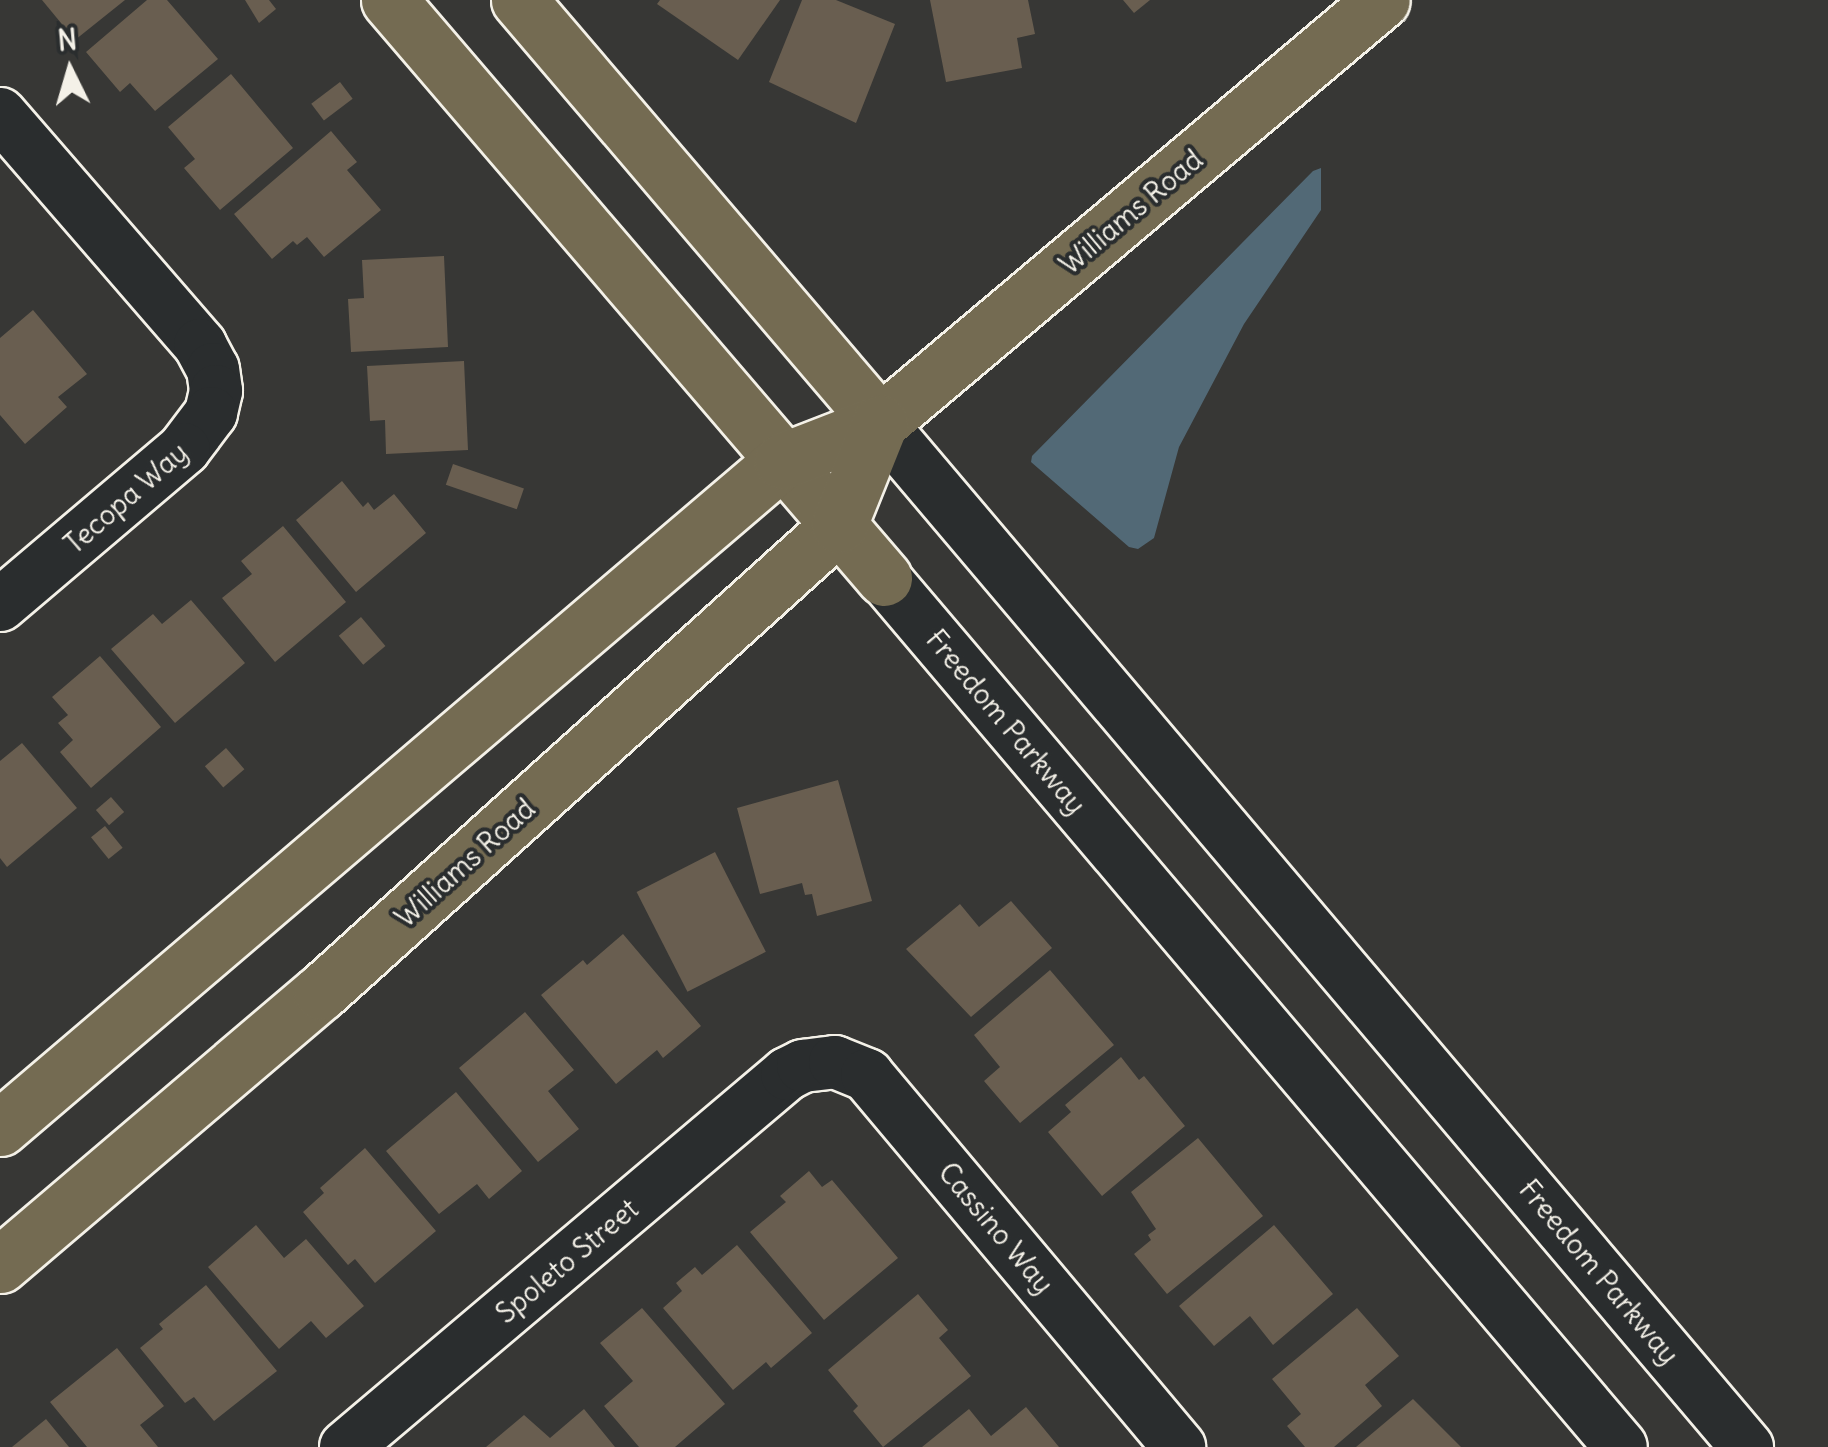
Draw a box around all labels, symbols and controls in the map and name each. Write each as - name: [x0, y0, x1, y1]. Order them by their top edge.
- north arrow: [20, 20, 120, 120]
- text: N: [56, 21, 79, 59]
- street label: Williams Road: [1053, 143, 1209, 281]
- street label: Tecopa Way: [57, 435, 195, 561]
- street label: Freedom Parkway: [919, 623, 1093, 821]
- street label: Williams Road: [388, 792, 542, 934]
- street label: Cassino Way: [931, 1156, 1061, 1300]
- street label: Freedom Parkway: [1512, 1173, 1686, 1371]
- street label: Spoleto Street: [489, 1192, 645, 1330]

